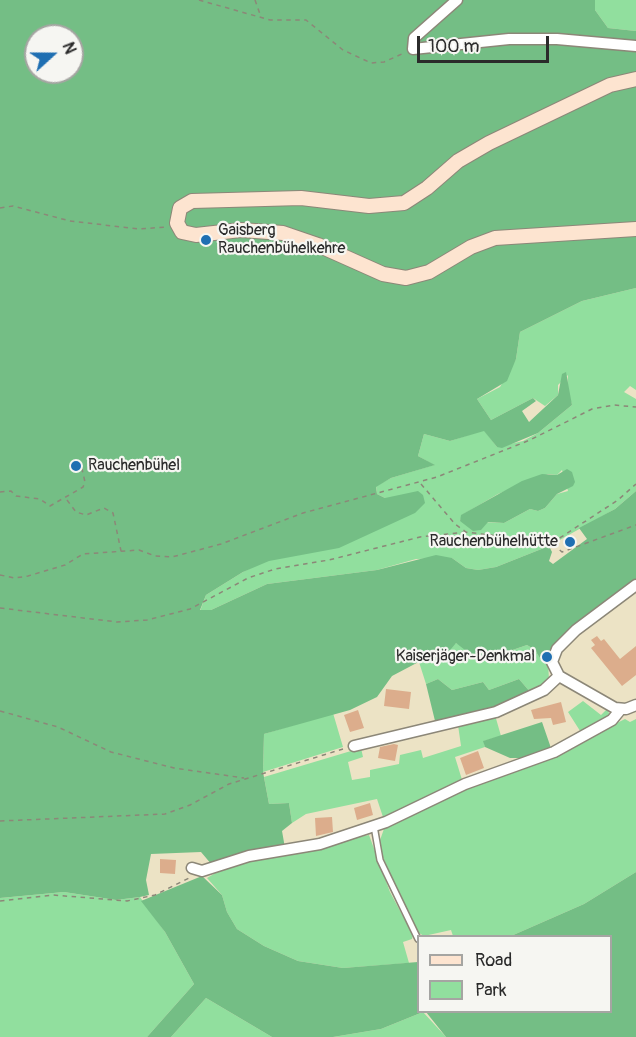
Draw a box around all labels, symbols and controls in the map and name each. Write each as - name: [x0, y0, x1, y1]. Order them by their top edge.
- north arrow: [24, 24, 84, 84]
- scale bar: [420, 24, 552, 62]
- text: 100 m: [428, 35, 480, 58]
- text: N: [58, 40, 80, 57]
- place label: Gaisberg Rauchenbühelkehre: [218, 221, 345, 259]
- marker: Gaisberg Rauchenbühelkehre: [199, 233, 213, 247]
- place label: Rauchenbühel: [88, 456, 180, 476]
- marker: Rauchenbühel: [69, 459, 83, 473]
- place label: Rauchenbühelhütte: [429, 532, 558, 552]
- marker: Rauchenbühelhütte: [563, 535, 577, 549]
- place label: Kaiserjäger-Denkmal: [396, 647, 535, 667]
- marker: Kaiserjäger-Denkmal: [540, 650, 554, 664]
- legend: [417, 935, 612, 1013]
- text: Road: [475, 949, 512, 972]
- text: Park: [475, 979, 507, 1002]

